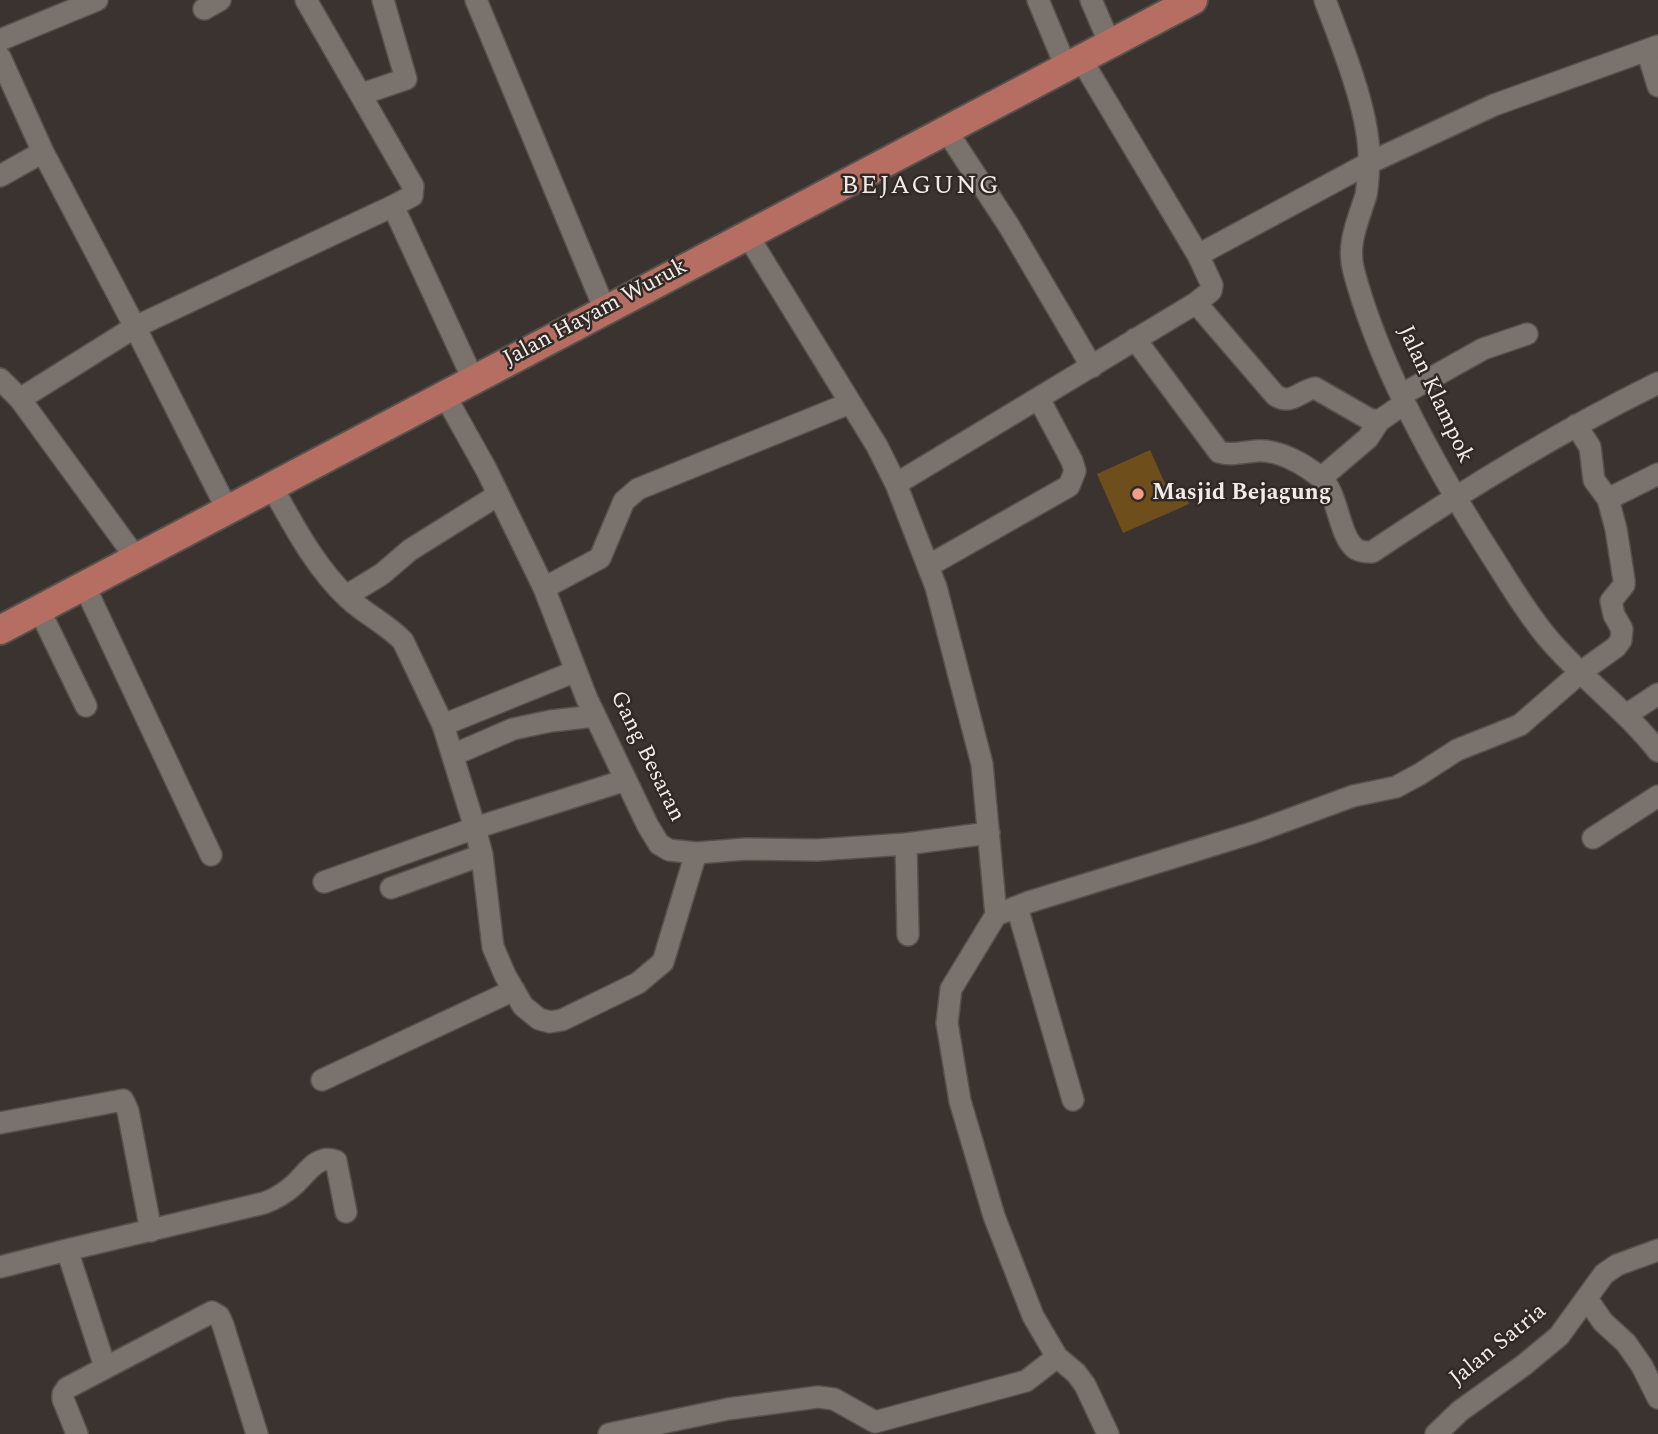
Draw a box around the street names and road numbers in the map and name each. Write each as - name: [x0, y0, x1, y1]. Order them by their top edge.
- street label: Jalan Hayam Wuruk: [499, 254, 693, 374]
- street label: Jalan Klampok: [1390, 322, 1478, 468]
- street label: Gang Besaran: [602, 687, 690, 827]
- street label: Jalan Satria: [1445, 1299, 1553, 1393]

